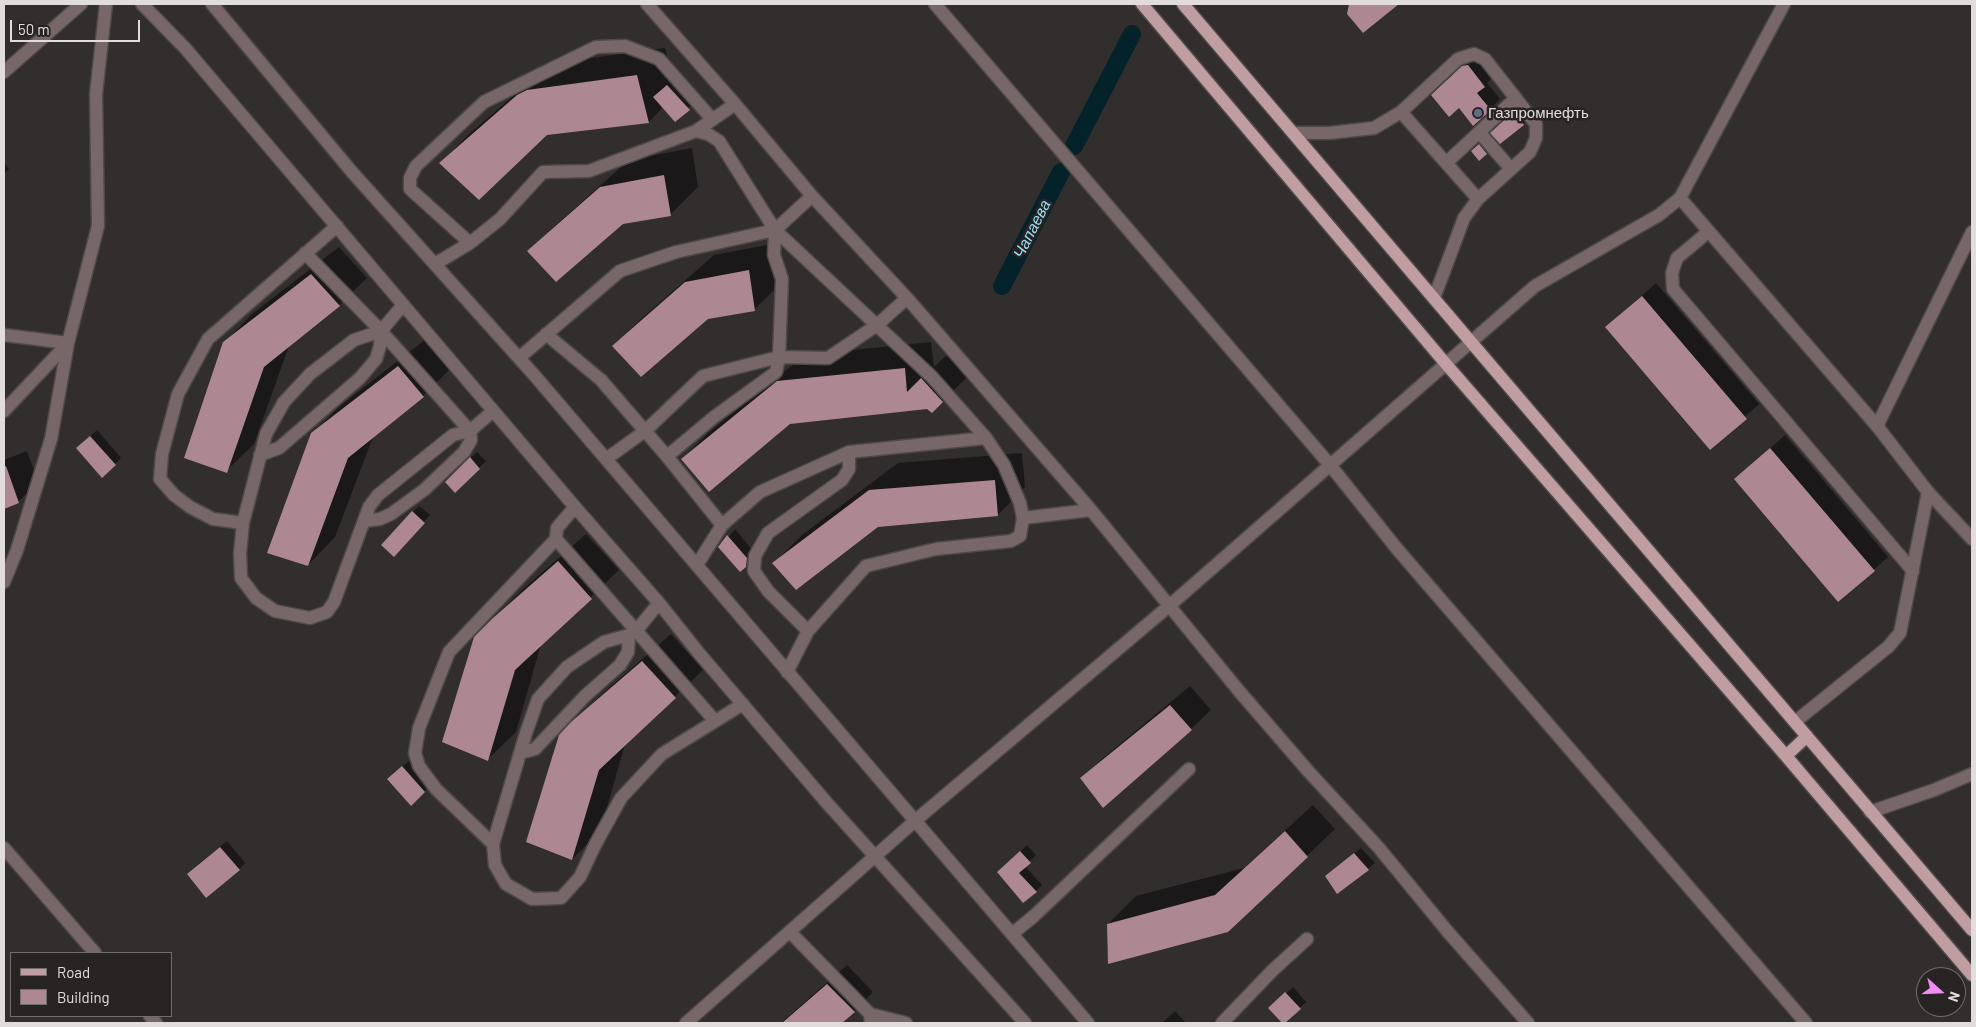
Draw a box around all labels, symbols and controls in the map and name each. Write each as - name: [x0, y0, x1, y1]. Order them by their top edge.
- scale bar: [12, 10, 142, 42]
- text: 50 m: [18, 20, 50, 38]
- place label: Газпромнефть: [1488, 104, 1589, 122]
- marker: Газпромнефть: [1472, 107, 1484, 119]
- water label: Чапаева: [1009, 197, 1055, 261]
- legend: [10, 952, 172, 1017]
- text: Road: [57, 963, 90, 981]
- north arrow: [1916, 967, 1966, 1017]
- text: Building: [57, 988, 110, 1006]
- text: N: [1945, 990, 1964, 1004]

